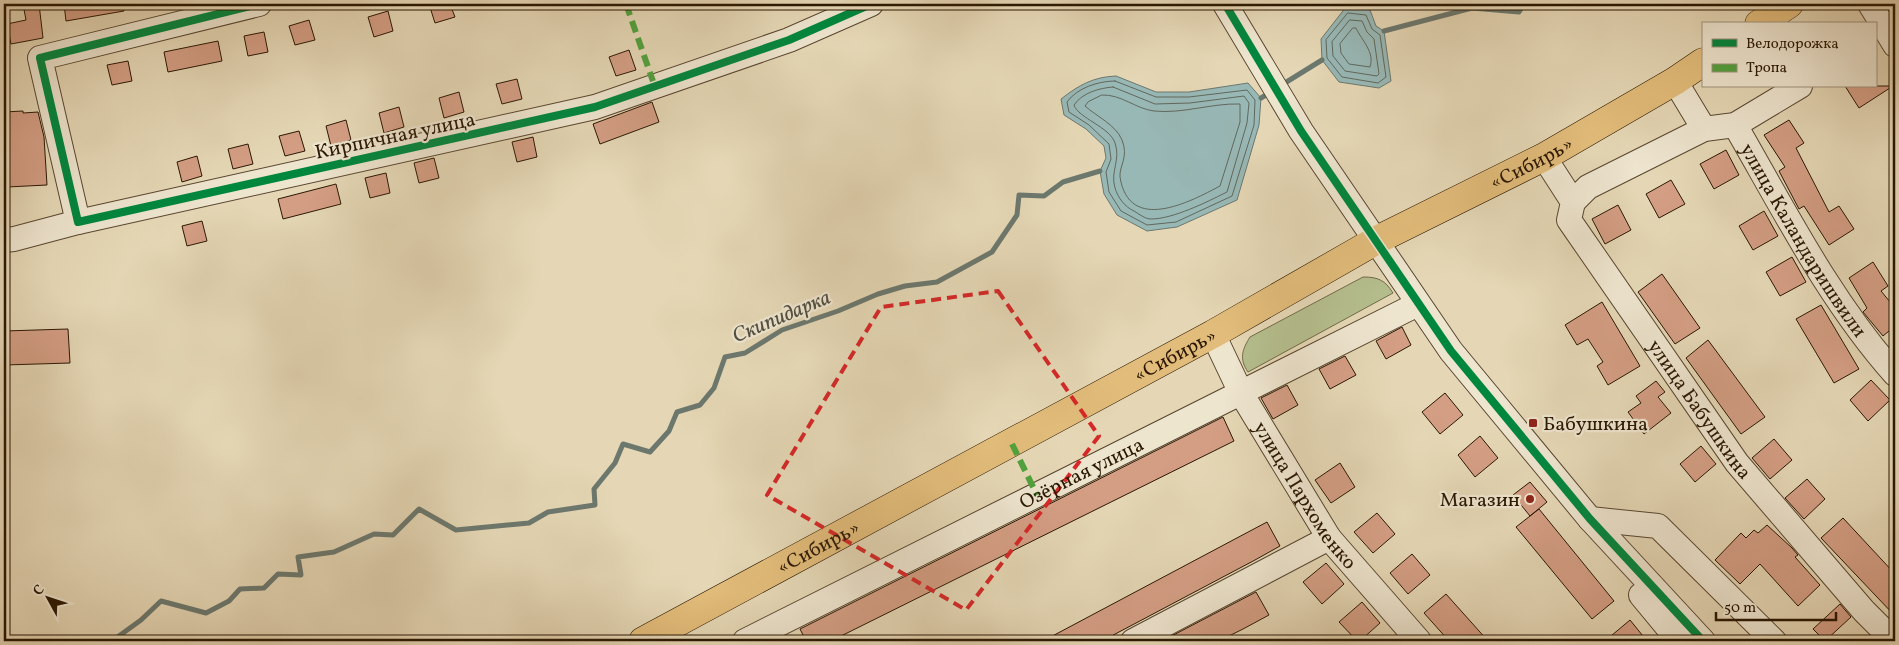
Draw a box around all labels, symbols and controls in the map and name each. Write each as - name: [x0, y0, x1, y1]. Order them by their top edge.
- legend: [1702, 22, 1876, 88]
- text: Велодорожка: [1746, 34, 1839, 55]
- text: Тропа: [1746, 58, 1787, 79]
- street label: Кирпичная улица: [313, 106, 478, 168]
- street label: «Сибирь»: [1486, 131, 1579, 198]
- street label: улица Каландаришвили: [1732, 139, 1872, 344]
- water label: Скипидарка: [728, 284, 835, 351]
- street label: «Сибирь»: [1129, 323, 1222, 390]
- street label: улица Бабушкина: [1640, 335, 1757, 486]
- place label: Бабушкина: [1543, 411, 1648, 439]
- street label: улица Пархоменко: [1245, 417, 1362, 576]
- marker: Бабушкина: [1527, 417, 1539, 429]
- street label: Озёрная улица: [1015, 431, 1149, 517]
- place label: Магазин: [1440, 487, 1520, 515]
- marker: Магазин: [1524, 493, 1536, 505]
- street label: «Сибирь»: [773, 515, 865, 582]
- north arrow: [22, 572, 72, 622]
- text: С: [29, 581, 49, 600]
- scale bar: [1716, 590, 1836, 622]
- text: 50 m: [1724, 598, 1756, 619]

